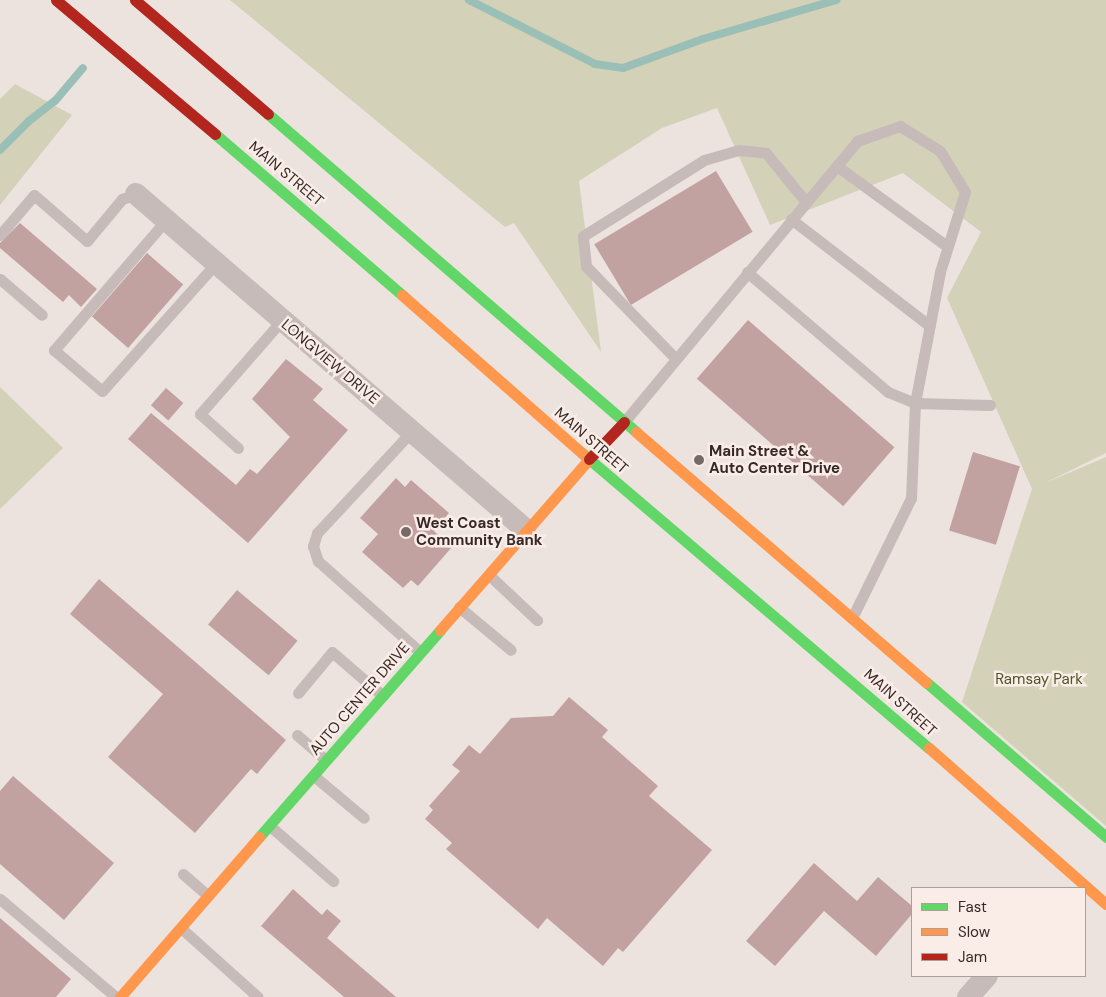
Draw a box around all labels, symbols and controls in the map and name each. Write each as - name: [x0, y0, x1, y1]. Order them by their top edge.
- street label: MAIN STREET: [245, 138, 327, 210]
- street label: LONGVIEW DRIVE: [277, 316, 383, 408]
- street label: MAIN STREET: [551, 404, 631, 478]
- place label: Main Street & Auto Center Drive: [709, 442, 840, 477]
- marker: Main Street & Auto Center Drive: [693, 454, 705, 466]
- place label: West Coast Community Bank: [416, 514, 542, 549]
- marker: West Coast Community Bank: [400, 526, 412, 538]
- street label: AUTO CENTER DRIVE: [306, 639, 414, 759]
- street label: MAIN STREET: [860, 666, 940, 740]
- park label: Ramsay Park: [995, 671, 1083, 689]
- legend: [911, 887, 1086, 977]
- text: Fast: [958, 897, 987, 917]
- text: Slow: [958, 922, 990, 942]
- text: Jam: [958, 947, 987, 967]

